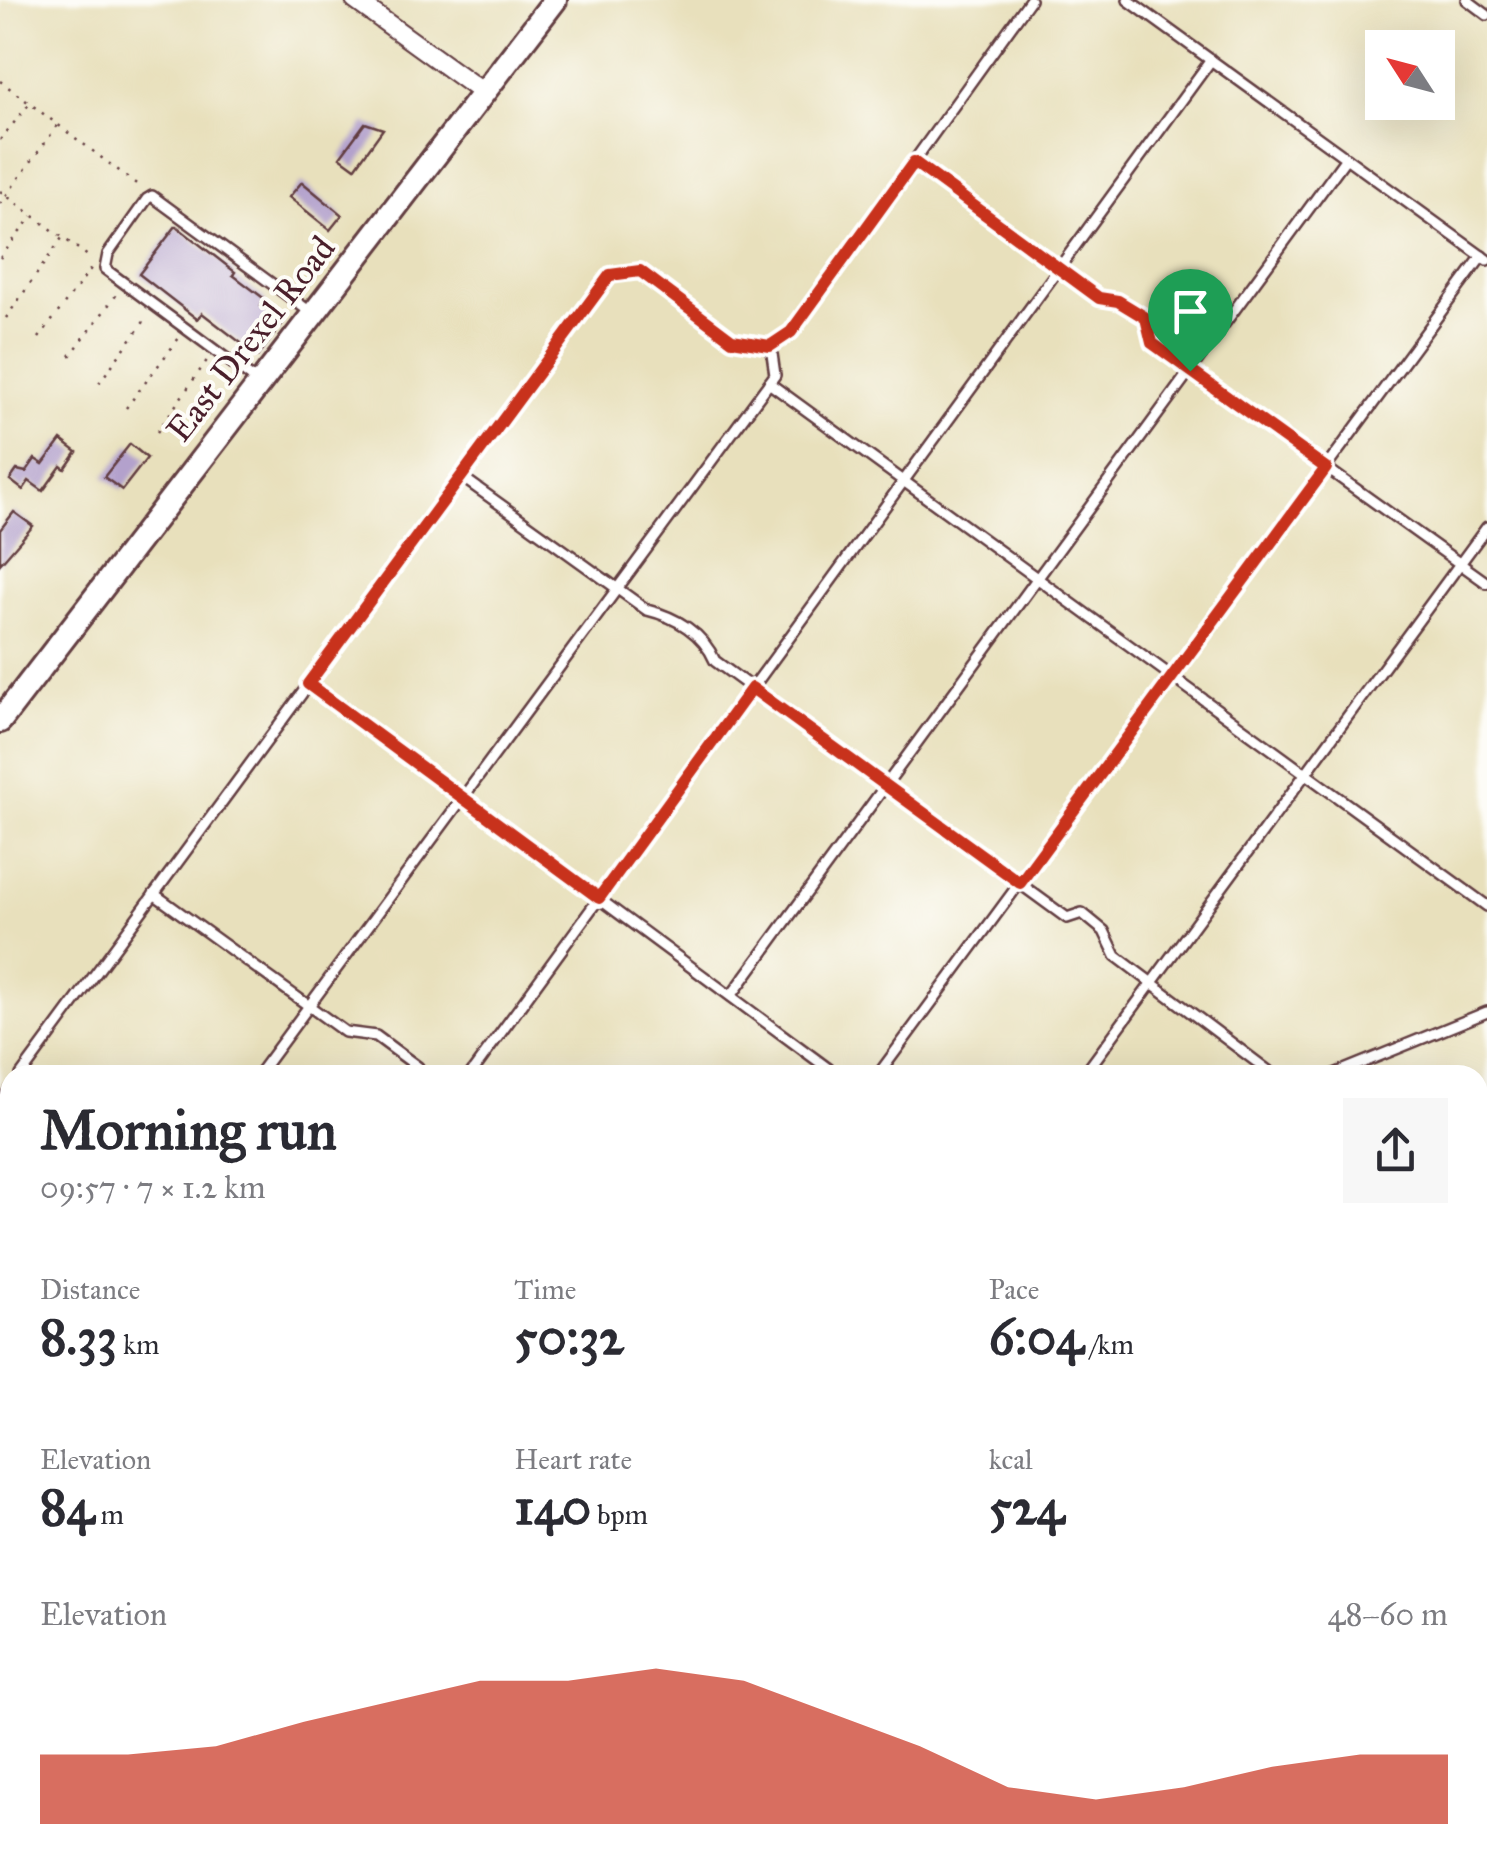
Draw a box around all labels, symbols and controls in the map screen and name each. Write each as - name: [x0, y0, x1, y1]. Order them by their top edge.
- north arrow: [1365, 30, 1455, 120]
- map controls: [1365, 30, 1455, 120]
- street label: East Drexel Road: [157, 227, 345, 450]
- pin: [1148, 269, 1233, 372]
- icon: arrive: [1163, 284, 1218, 339]
- text: Morning run: [40, 1097, 337, 1164]
- button: share: [1343, 1098, 1448, 1203]
- text: 09:57 · 7 × 1.2 km: [40, 1168, 266, 1207]
- text: Distance: [40, 1272, 140, 1307]
- text: Time: [514, 1272, 576, 1307]
- text: Pace: [989, 1272, 1039, 1307]
- text: 8.33: [40, 1307, 117, 1368]
- text: 50:32: [514, 1307, 624, 1368]
- text: 6:04: [989, 1307, 1084, 1368]
- text: km: [117, 1327, 160, 1362]
- text: /km: [1084, 1327, 1134, 1362]
- text: Elevation: [40, 1442, 151, 1477]
- text: Heart rate: [514, 1442, 632, 1477]
- text: kcal: [989, 1442, 1033, 1477]
- text: 84: [40, 1477, 94, 1538]
- text: 140: [514, 1477, 591, 1538]
- text: 524: [989, 1477, 1064, 1538]
- text: m: [94, 1497, 124, 1532]
- text: bpm: [591, 1497, 648, 1532]
- text: Elevation: [40, 1595, 167, 1634]
- text: 48–60 m: [1328, 1595, 1448, 1634]

